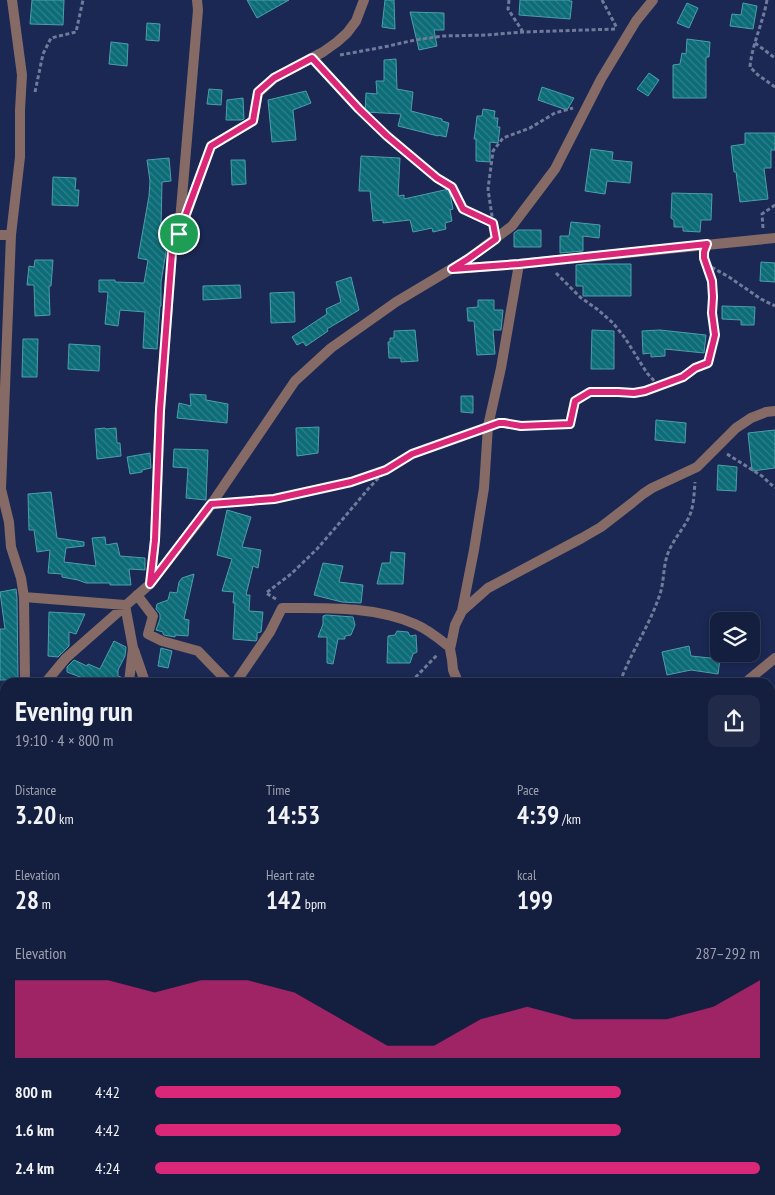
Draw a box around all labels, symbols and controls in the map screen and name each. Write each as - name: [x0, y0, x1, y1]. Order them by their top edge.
- pin: [158, 213, 200, 255]
- icon: arrive: [165, 220, 193, 248]
- map controls: [710, 612, 760, 662]
- button: layers: [710, 612, 760, 662]
- text: Evening run: [15, 692, 133, 729]
- button: share: [708, 695, 760, 747]
- text: 19:10 · 4 × 800 m: [15, 730, 113, 750]
- text: Distance: [15, 781, 56, 799]
- text: Time: [266, 781, 290, 799]
- text: Pace: [517, 781, 539, 799]
- text: 3.20: [15, 799, 56, 831]
- text: 14:53: [266, 799, 320, 831]
- text: 4:39: [517, 799, 559, 831]
- text: km: [56, 810, 74, 828]
- text: /km: [559, 810, 581, 828]
- text: Elevation: [15, 866, 60, 884]
- text: Heart rate: [266, 866, 315, 884]
- text: kcal: [517, 866, 536, 884]
- text: 28: [15, 884, 39, 916]
- text: 142: [266, 884, 302, 916]
- text: 199: [517, 884, 553, 916]
- text: m: [39, 895, 51, 913]
- text: bpm: [302, 895, 326, 913]
- text: Elevation: [15, 943, 66, 963]
- text: 287–292 m: [695, 943, 760, 963]
- text: 800 m: [15, 1082, 52, 1102]
- text: 4:42: [95, 1082, 120, 1102]
- text: 1.6 km: [15, 1120, 54, 1140]
- text: 4:42: [95, 1120, 120, 1140]
- text: 2.4 km: [15, 1158, 54, 1178]
- text: 4:24: [95, 1158, 120, 1178]

